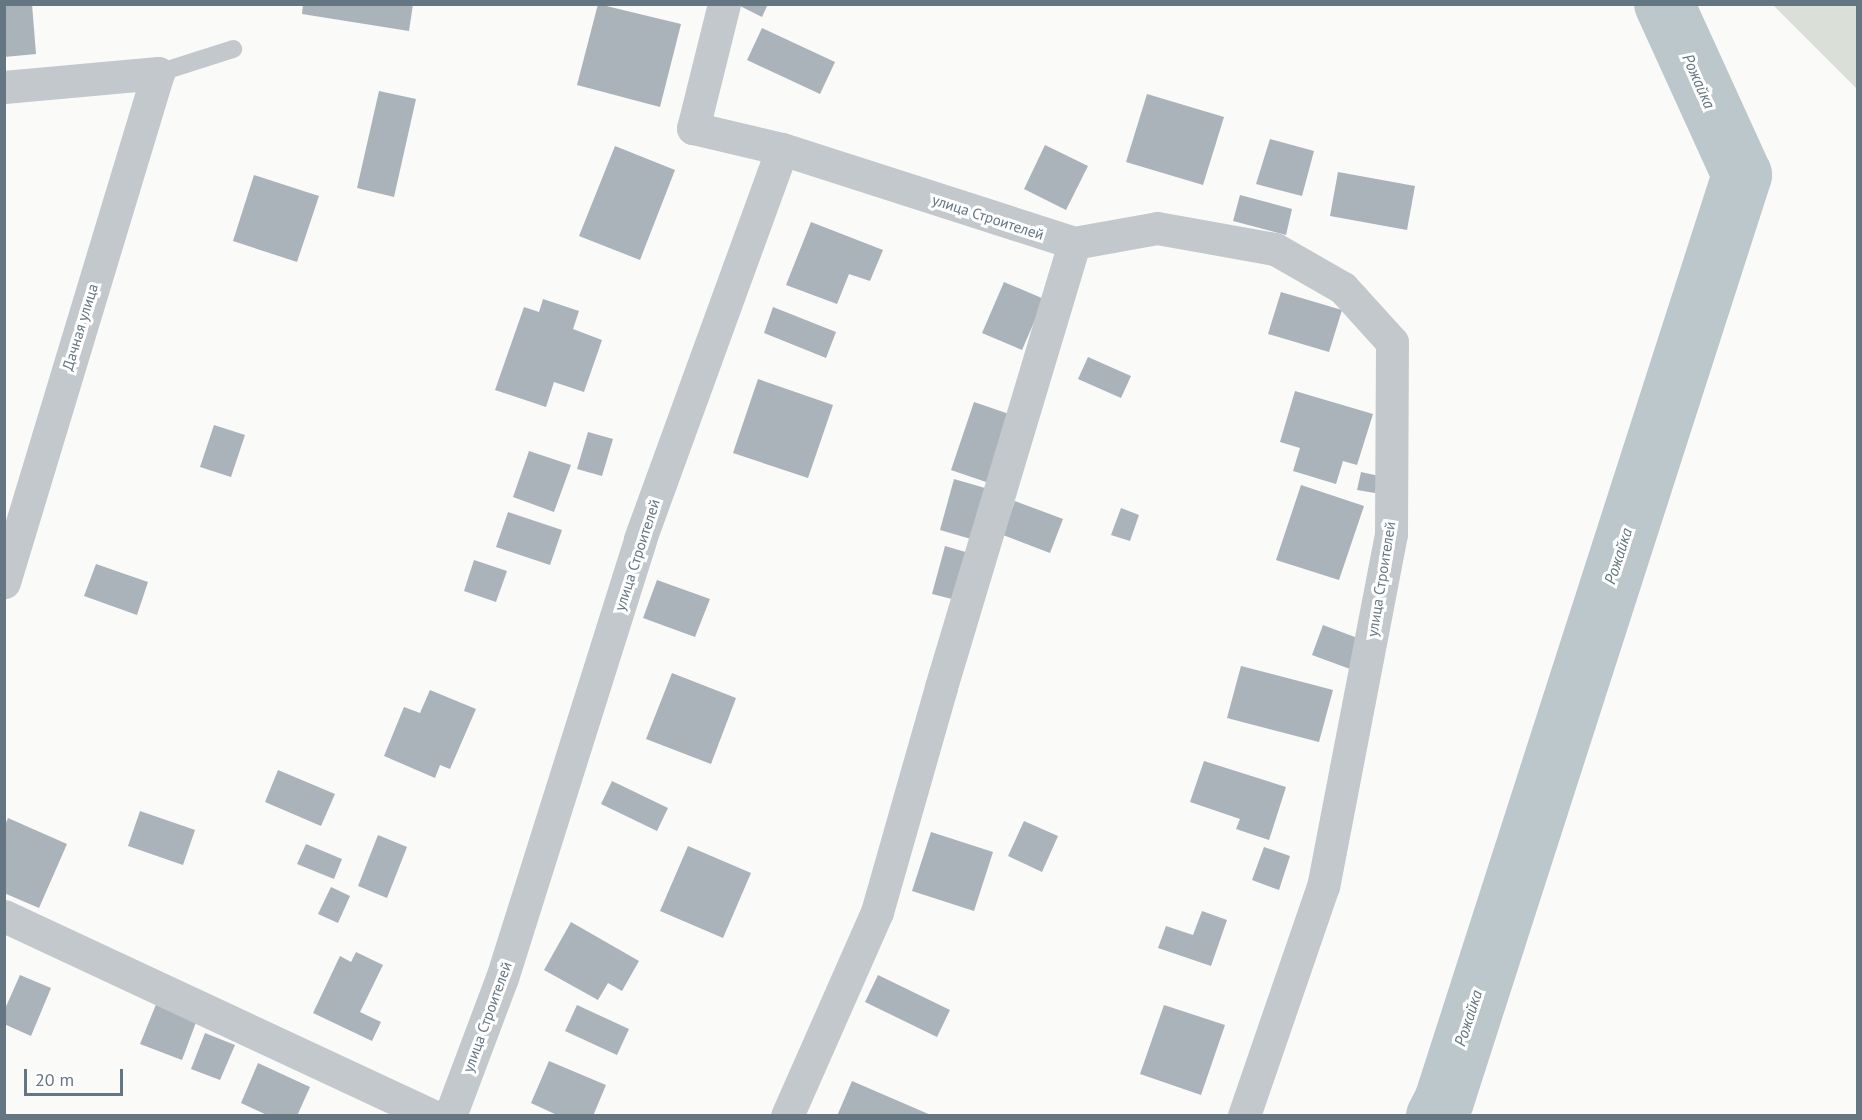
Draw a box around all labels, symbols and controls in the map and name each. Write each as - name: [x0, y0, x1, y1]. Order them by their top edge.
- water label: Рожайка: [1678, 51, 1720, 111]
- street label: улица Строителей: [930, 190, 1046, 244]
- street label: Дачная улица: [58, 281, 102, 373]
- street label: улица Строителей: [610, 497, 664, 613]
- street label: улица Строителей: [1363, 520, 1399, 638]
- water label: Рожайка: [1600, 526, 1636, 586]
- street label: улица Строителей: [459, 959, 515, 1075]
- water label: Рожайка: [1450, 988, 1486, 1048]
- scale bar: [27, 1057, 126, 1095]
- text: 20 m: [35, 1068, 74, 1091]

